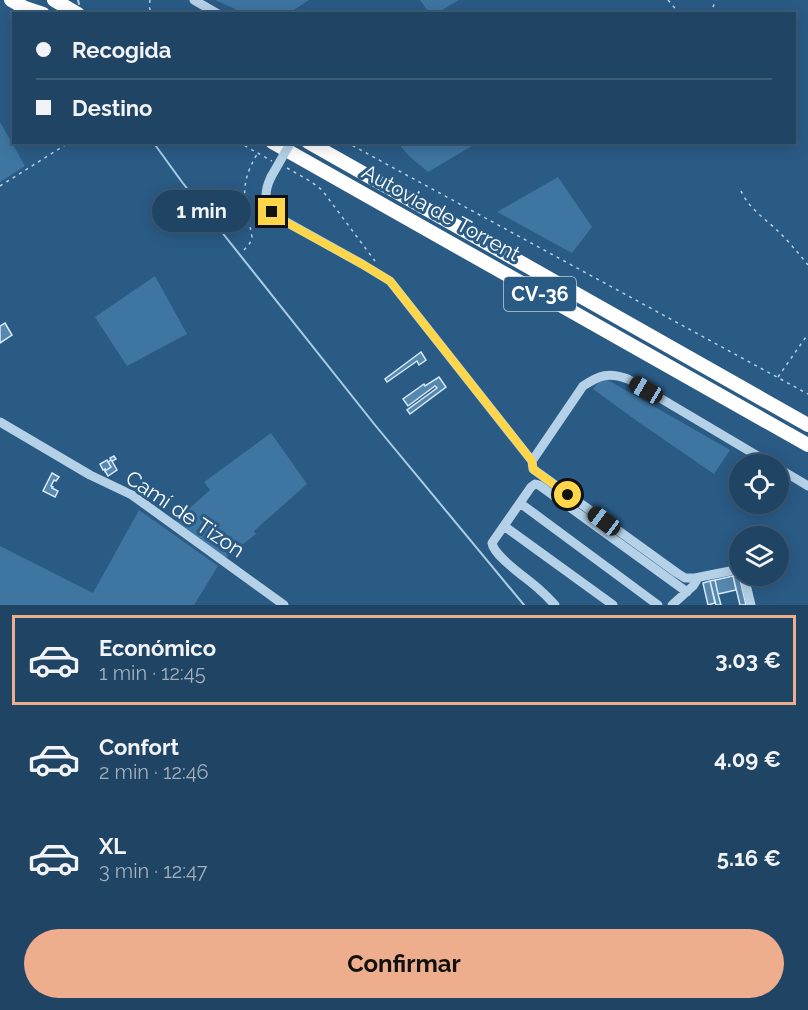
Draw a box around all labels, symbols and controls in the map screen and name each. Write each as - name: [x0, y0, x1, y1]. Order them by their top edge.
- text: Recogida: [72, 37, 171, 63]
- text: Destino: [72, 95, 152, 121]
- street label: Autovia de Torrent: [358, 159, 525, 266]
- callout: 1 min: [152, 191, 251, 233]
- route end: [258, 198, 285, 225]
- text: 1 min: [176, 199, 227, 223]
- road number: CV-36: [504, 277, 576, 311]
- car: [626, 373, 666, 407]
- map controls: [729, 454, 789, 586]
- button: locate: [729, 454, 789, 514]
- street label: Camí de Tizon: [121, 465, 249, 562]
- route start: [554, 481, 581, 508]
- car: [584, 503, 624, 539]
- button: layers: [729, 526, 789, 586]
- icon: car: [27, 633, 81, 687]
- text: Económico: [99, 635, 216, 661]
- text: 3.03 €: [715, 647, 781, 673]
- text: 1 min · 12:45: [99, 661, 206, 685]
- icon: car: [27, 732, 81, 786]
- text: Confort: [99, 734, 179, 760]
- text: 4.09 €: [714, 746, 781, 772]
- text: 2 min · 12:46: [99, 760, 209, 784]
- icon: car: [27, 831, 81, 885]
- text: XL: [99, 833, 126, 859]
- text: 5.16 €: [717, 845, 781, 871]
- text: 3 min · 12:47: [99, 859, 207, 883]
- button: Confirmar: [24, 929, 784, 998]

